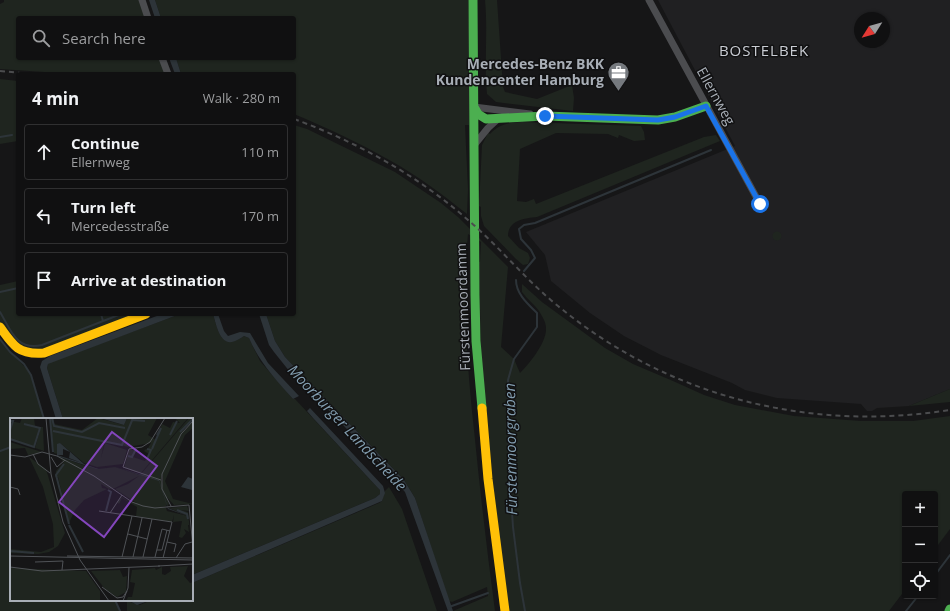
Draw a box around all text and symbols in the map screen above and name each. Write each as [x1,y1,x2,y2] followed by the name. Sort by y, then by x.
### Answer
[854,12,890,48] north arrow
[16,16,296,60] search box
[30,27,52,49] icon: search
[62,28,146,48] text: Search here
[719,40,809,60] district label: BOSTELBEK
[436,54,605,89] place label: Mercedes-Benz BKK Kundencenter Hamburg
[606,59,632,92] office icon: Mercedes-Benz BKK Kundencenter Hamburg
[693,63,740,128] street label: Ellernweg
[32,87,79,110] text: 4 min
[203,89,280,107] text: Walk · 280 m
[536,107,554,125] route end
[71,133,139,153] text: Continue
[33,141,55,163] icon: ahead
[241,143,279,161] text: 110 m
[71,153,130,171] text: Ellernweg
[751,195,769,213] route start
[71,197,136,217] text: Turn left
[33,205,55,227] icon: left
[241,207,279,225] text: 170 m
[71,217,169,235] text: Mercedesstraße
[451,243,474,371] street label: Fürstenmoordamm
[33,269,55,291] icon: arrive
[71,270,226,290] text: Arrive at destination
[284,360,412,495] water label: Moorburger Landscheide
[499,383,521,515] water label: Fürstenmoorgraben
[10,418,193,601] inset map
[902,491,938,599] map controls
[902,491,938,527] button: +
[902,527,938,563] button: −
[902,563,938,599] button: locate

